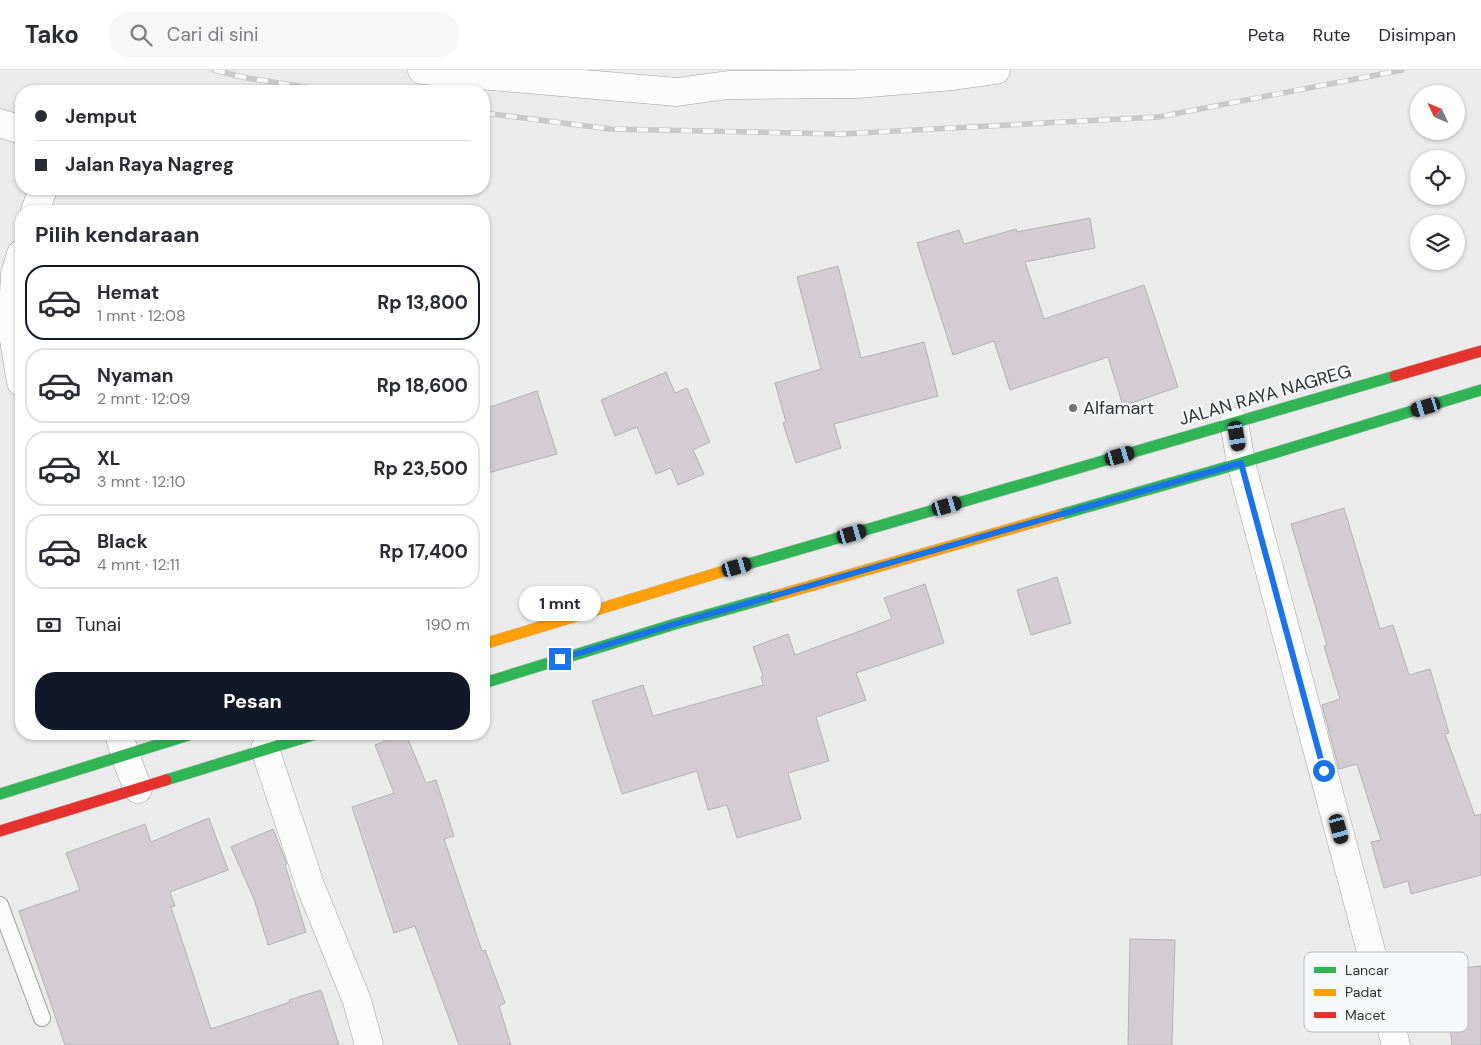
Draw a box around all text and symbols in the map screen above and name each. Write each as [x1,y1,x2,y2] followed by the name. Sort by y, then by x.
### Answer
[109,12,459,57] search box
[25,19,79,50] text: Tako
[127,21,155,49] icon: search
[167,22,259,47] text: Cari di sini
[1248,23,1284,47] text: Peta
[1312,23,1351,47] text: Rute
[1379,23,1456,47] text: Disimpan
[1410,85,1465,140] north arrow
[1410,85,1465,270] map controls
[65,104,137,129] text: Jemput
[1410,150,1465,205] button: locate
[65,152,234,177] text: Jalan Raya Nagreg
[1410,215,1465,270] button: layers
[35,220,199,249] text: Pilih kendaraan
[37,280,82,325] icon: car
[97,280,159,305] text: Hemat
[377,290,468,315] text: Rp 13,800
[97,305,186,326] text: 1 mnt · 12:08
[1176,359,1354,431] street label: JALAN RAYA NAGREG
[37,363,82,408] icon: car
[97,363,173,388] text: Nyaman
[377,373,468,398] text: Rp 18,600
[97,388,190,409] text: 2 mnt · 12:09
[1409,395,1442,419] car
[1083,396,1154,420] place label: Alfamart
[1067,402,1079,414] marker: Alfamart
[1227,420,1246,452] car
[1103,445,1136,467] car
[37,446,82,491] icon: car
[97,446,120,471] text: XL
[373,456,468,481] text: Rp 23,500
[97,471,185,492] text: 3 mnt · 12:10
[930,495,963,517] car
[835,523,868,545] car
[37,529,82,574] icon: car
[97,529,148,554] text: Black
[379,539,468,564] text: Rp 17,400
[97,554,180,575] text: 4 mnt · 12:11
[720,556,753,578] car
[519,586,601,622] callout: 1 mnt
[539,593,581,614] text: 1 mnt
[35,611,63,639] icon: cash
[75,612,121,637] text: Tunai
[426,614,470,635] text: 190 m
[549,648,571,670] route end
[35,672,470,730] button: Pesan
[1313,760,1335,782] route start
[1327,813,1350,845] car
[1304,952,1468,1032] legend
[1345,961,1389,979] text: Lancar
[1345,983,1382,1001] text: Padat
[1345,1006,1386,1024] text: Macet

